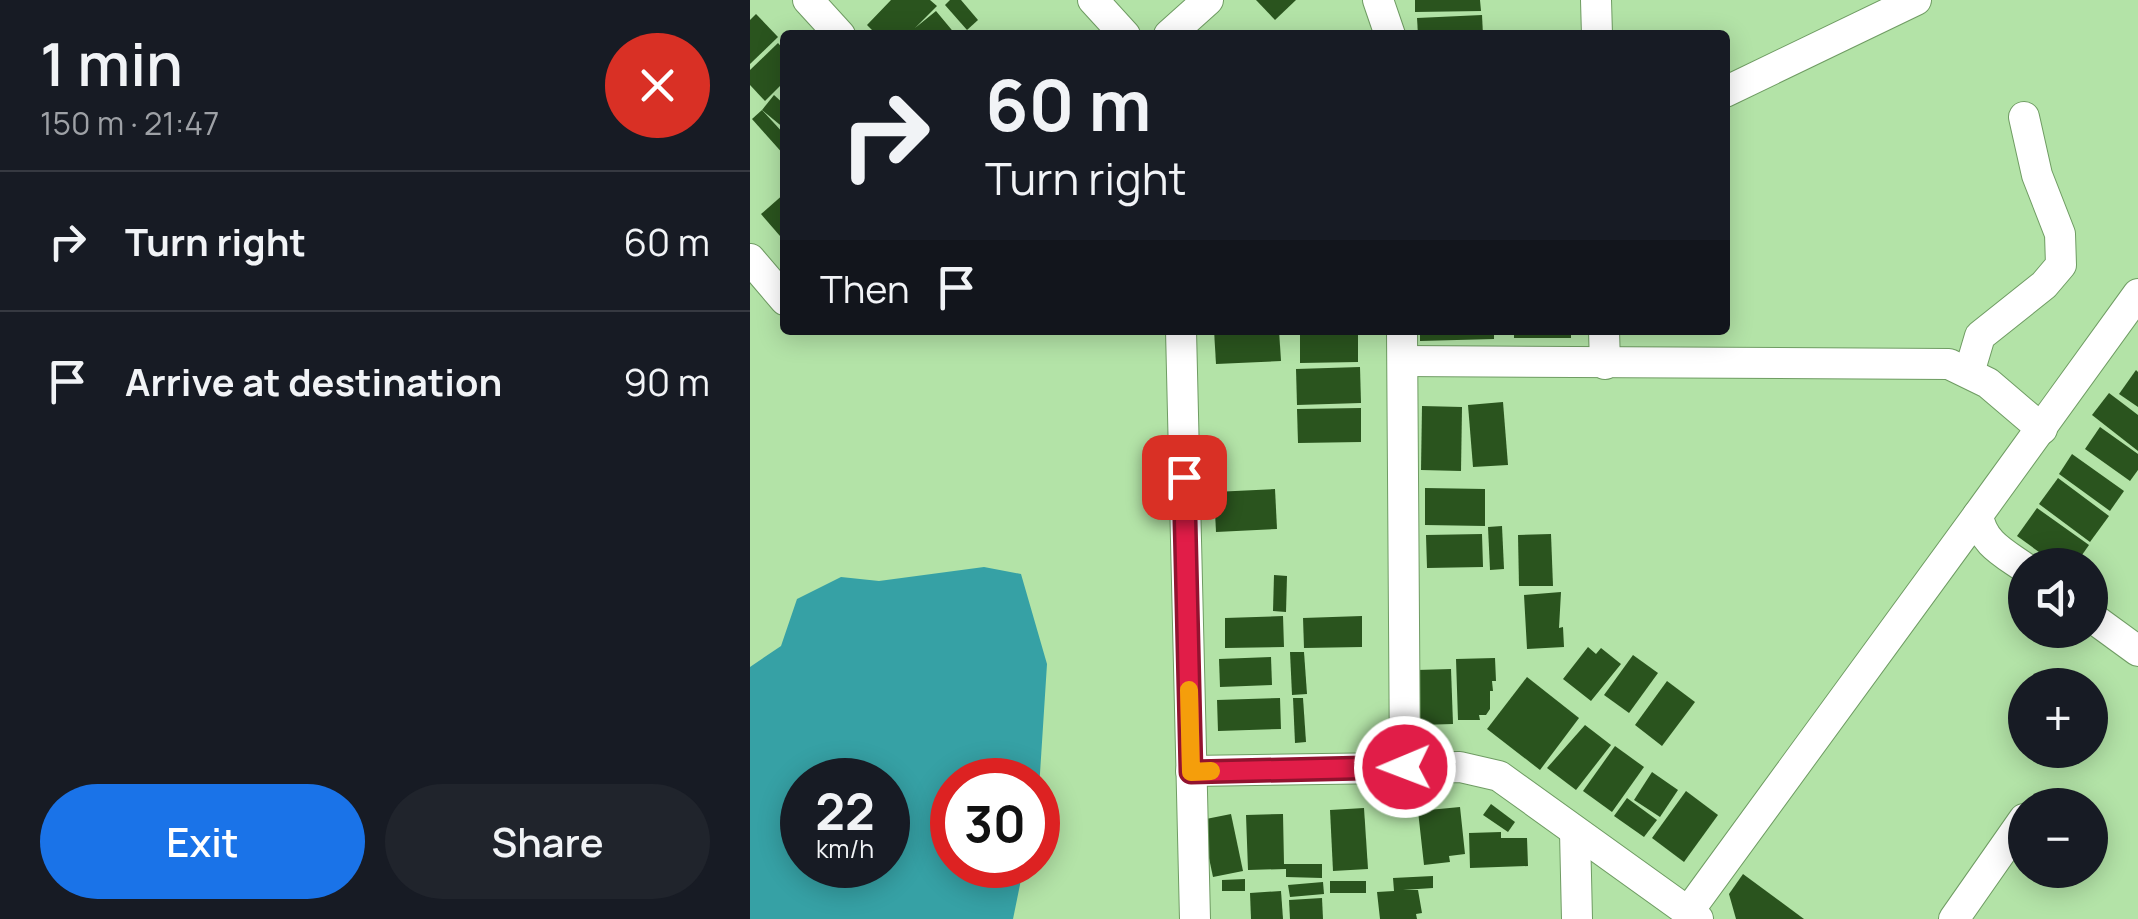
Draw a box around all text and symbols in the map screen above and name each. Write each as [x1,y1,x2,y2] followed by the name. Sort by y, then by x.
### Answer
[40,22,183,104] text: 1 min
[605,33,710,138] button: close
[985,56,1152,152] text: 60 m
[820,70,950,200] icon: right
[40,101,219,145] text: 150 m · 21:47
[985,147,1186,209] text: Turn right
[40,214,95,269] icon: right
[125,215,306,267] text: Turn right
[623,215,710,267] text: 60 m
[929,260,984,315] icon: arrive
[820,262,909,314] text: Then
[40,354,95,409] icon: arrive
[125,355,502,407] text: Arrive at destination
[623,355,710,407] text: 90 m
[1142,435,1227,520] pin
[1157,450,1212,505] icon: arrive
[2008,548,2108,888] map controls
[2008,548,2108,648] button: sound
[2008,668,2108,768] button: +
[1353,715,1457,819] position arrow
[930,758,1060,888] speed limit sign: 30
[815,777,875,845] text: 22
[40,784,365,899] button: Exit
[385,784,710,899] button: Share
[2008,788,2108,888] button: −
[816,831,874,866] text: km/h

